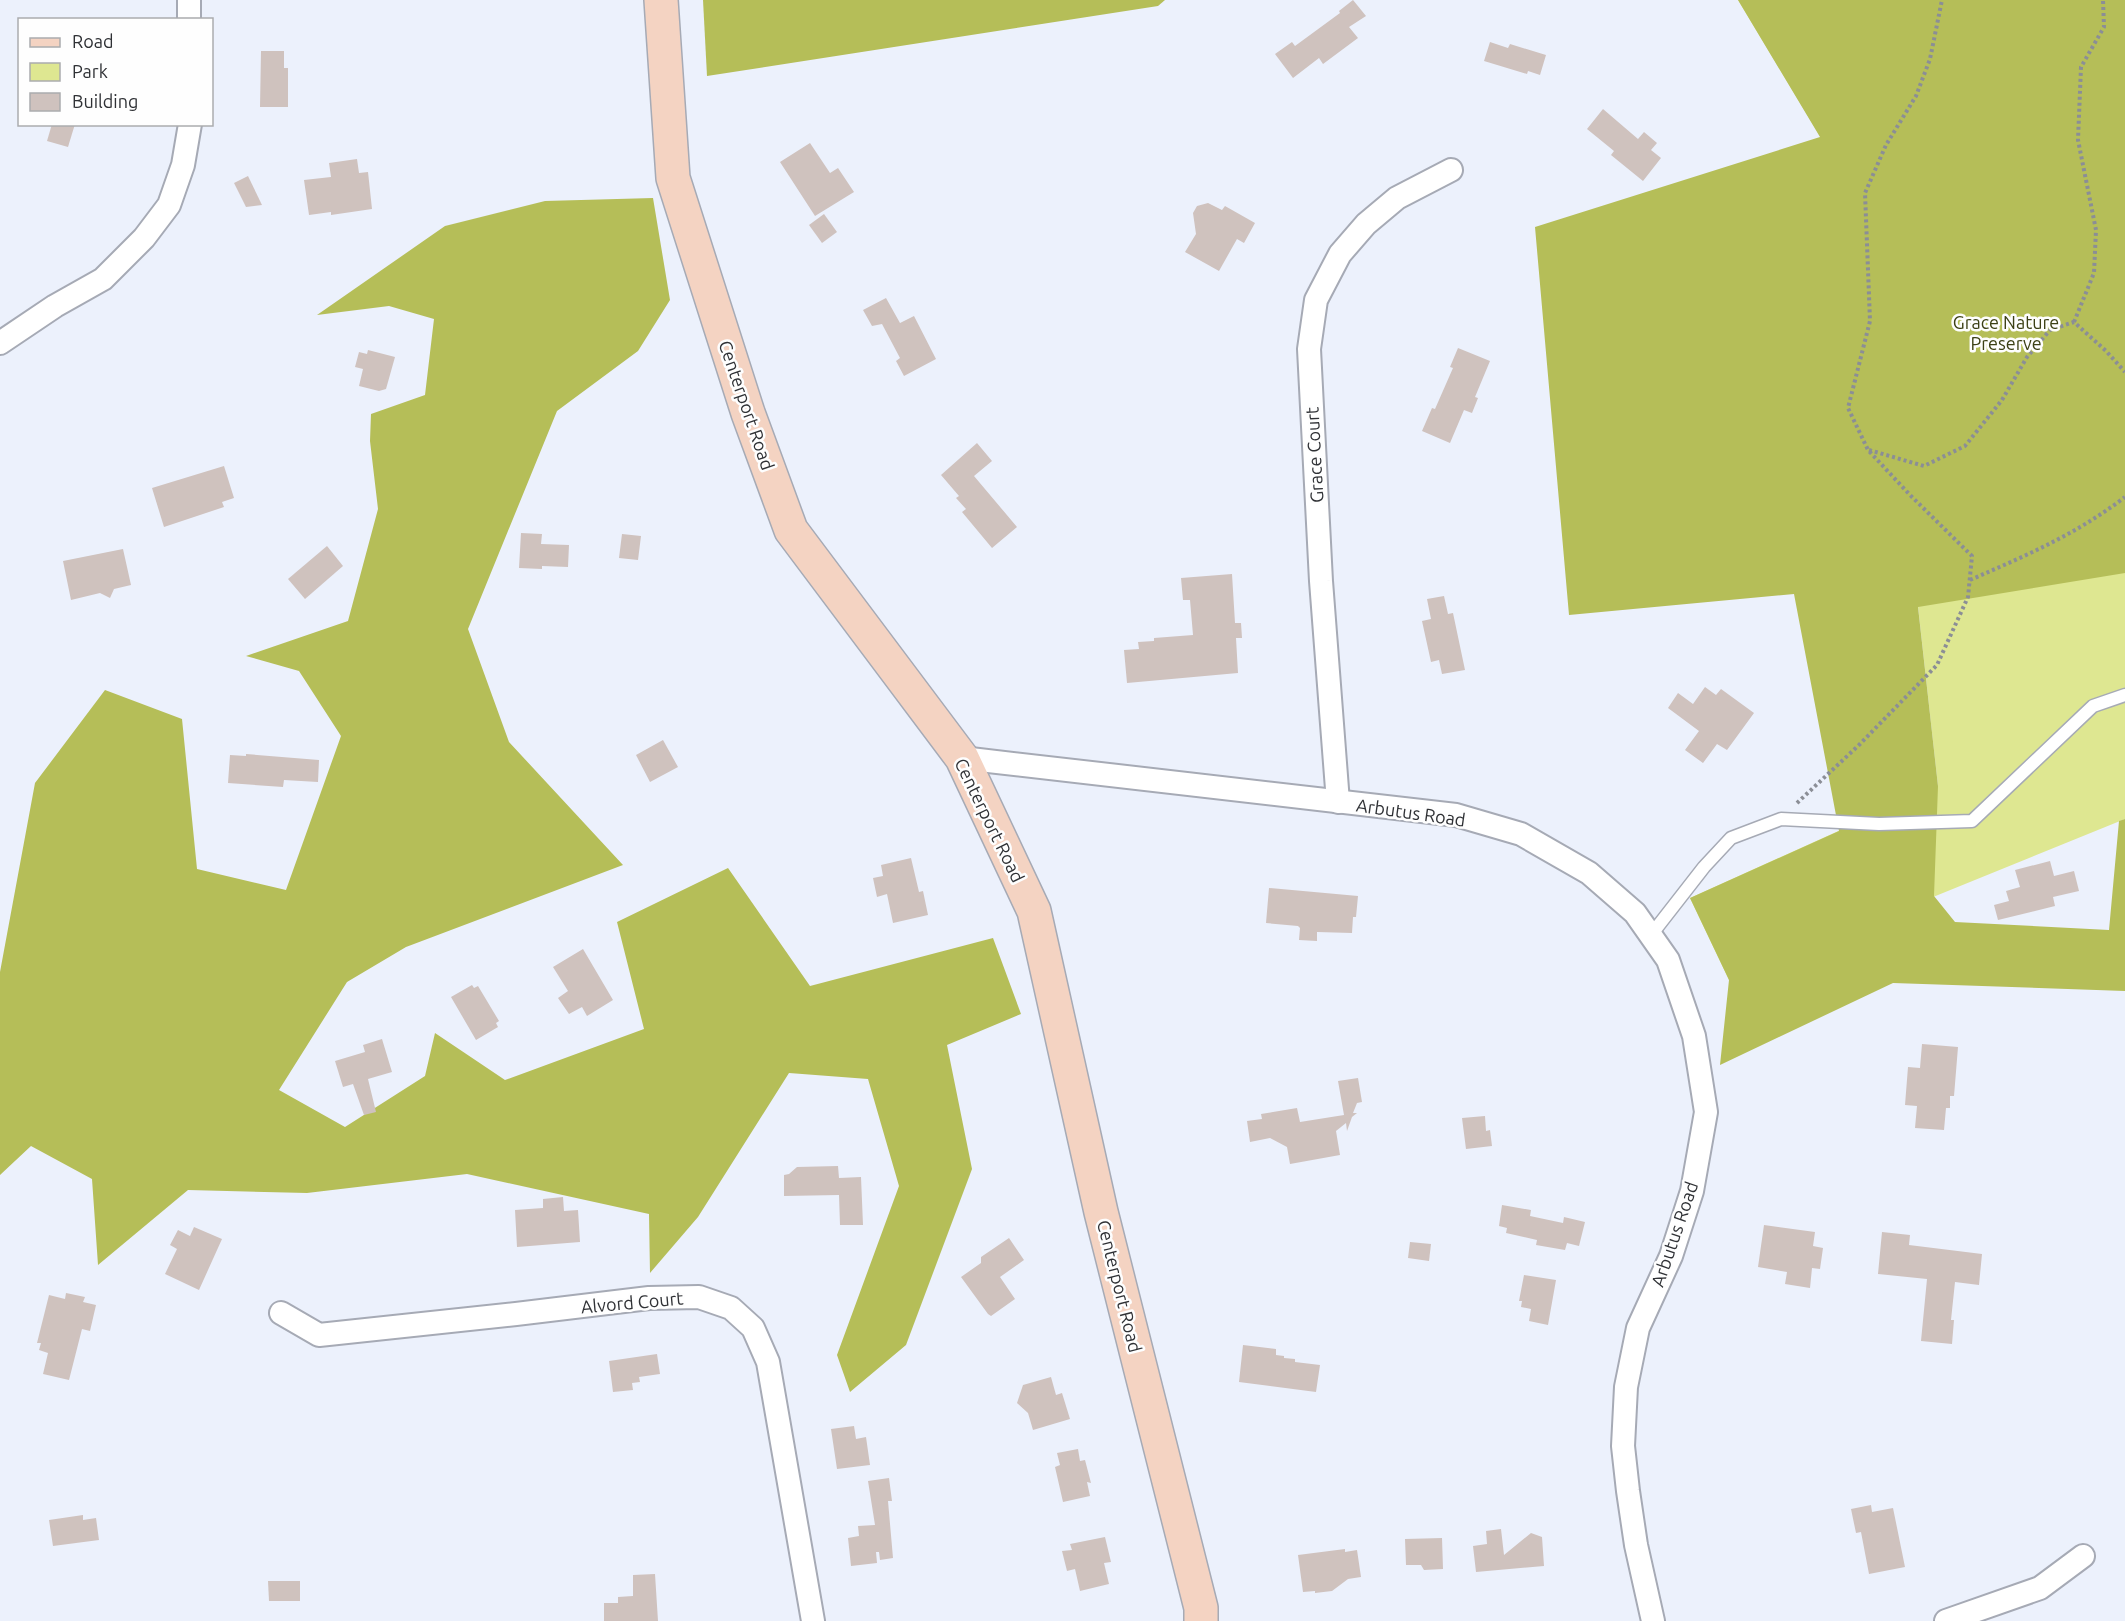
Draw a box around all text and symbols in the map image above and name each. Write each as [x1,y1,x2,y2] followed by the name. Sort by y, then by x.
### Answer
[18,18,213,126] legend
[72,31,114,51] text: Road
[72,61,108,81] text: Park
[72,91,138,111] text: Building
[1953,312,2059,353] park label: Grace Nature Preserve
[715,338,779,472] street label: Centerport Road
[1301,406,1327,504] street label: Grace Court
[951,755,1029,885] street label: Centerport Road
[1355,794,1467,830] street label: Arbutus Road
[1647,1179,1701,1289] street label: Arbutus Road
[1094,1218,1146,1354] street label: Centerport Road
[580,1288,684,1316] street label: Alvord Court

